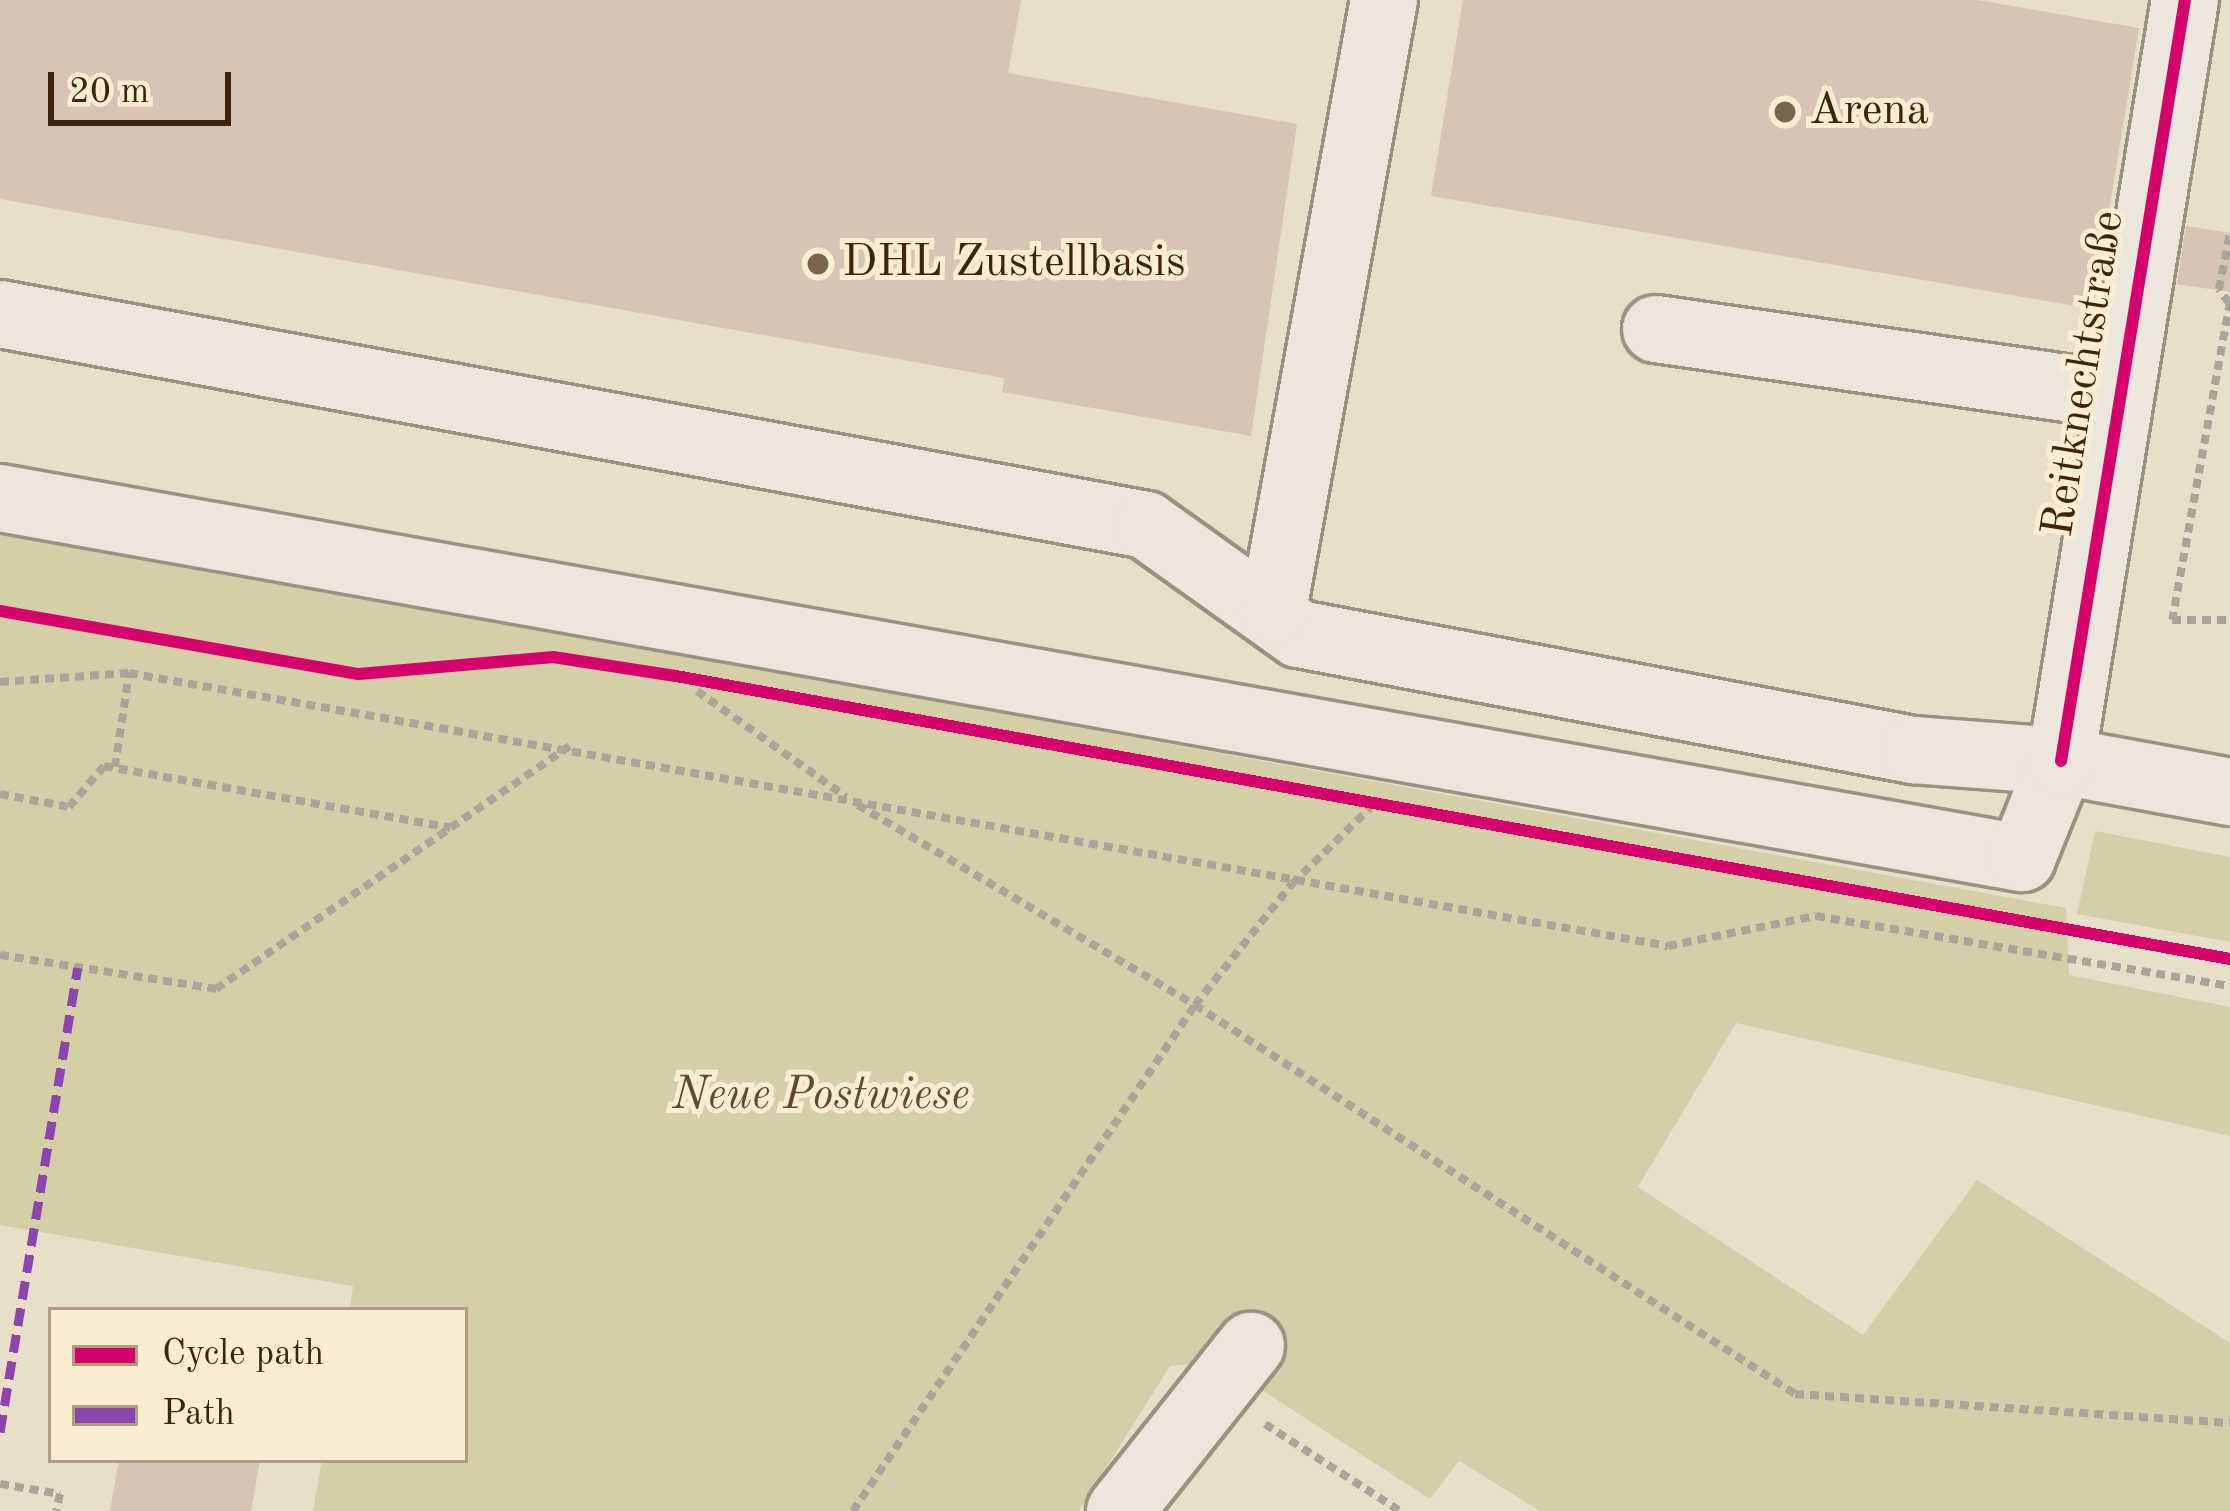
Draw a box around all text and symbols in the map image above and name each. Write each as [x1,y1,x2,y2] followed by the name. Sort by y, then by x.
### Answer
[54,48,237,122] scale bar
[69,75,149,111] text: 20 m
[1809,85,1929,139] place label: Arena
[1772,99,1798,125] marker: Arena
[2033,207,2137,541] street label: Reitknechtstraße
[842,237,1185,291] place label: DHL Zustellbasis
[805,251,831,277] marker: DHL Zustellbasis
[672,1070,970,1124] park label: Neue Postwiese
[48,1307,468,1463] legend
[162,1337,324,1373] text: Cycle path
[162,1397,235,1433] text: Path

